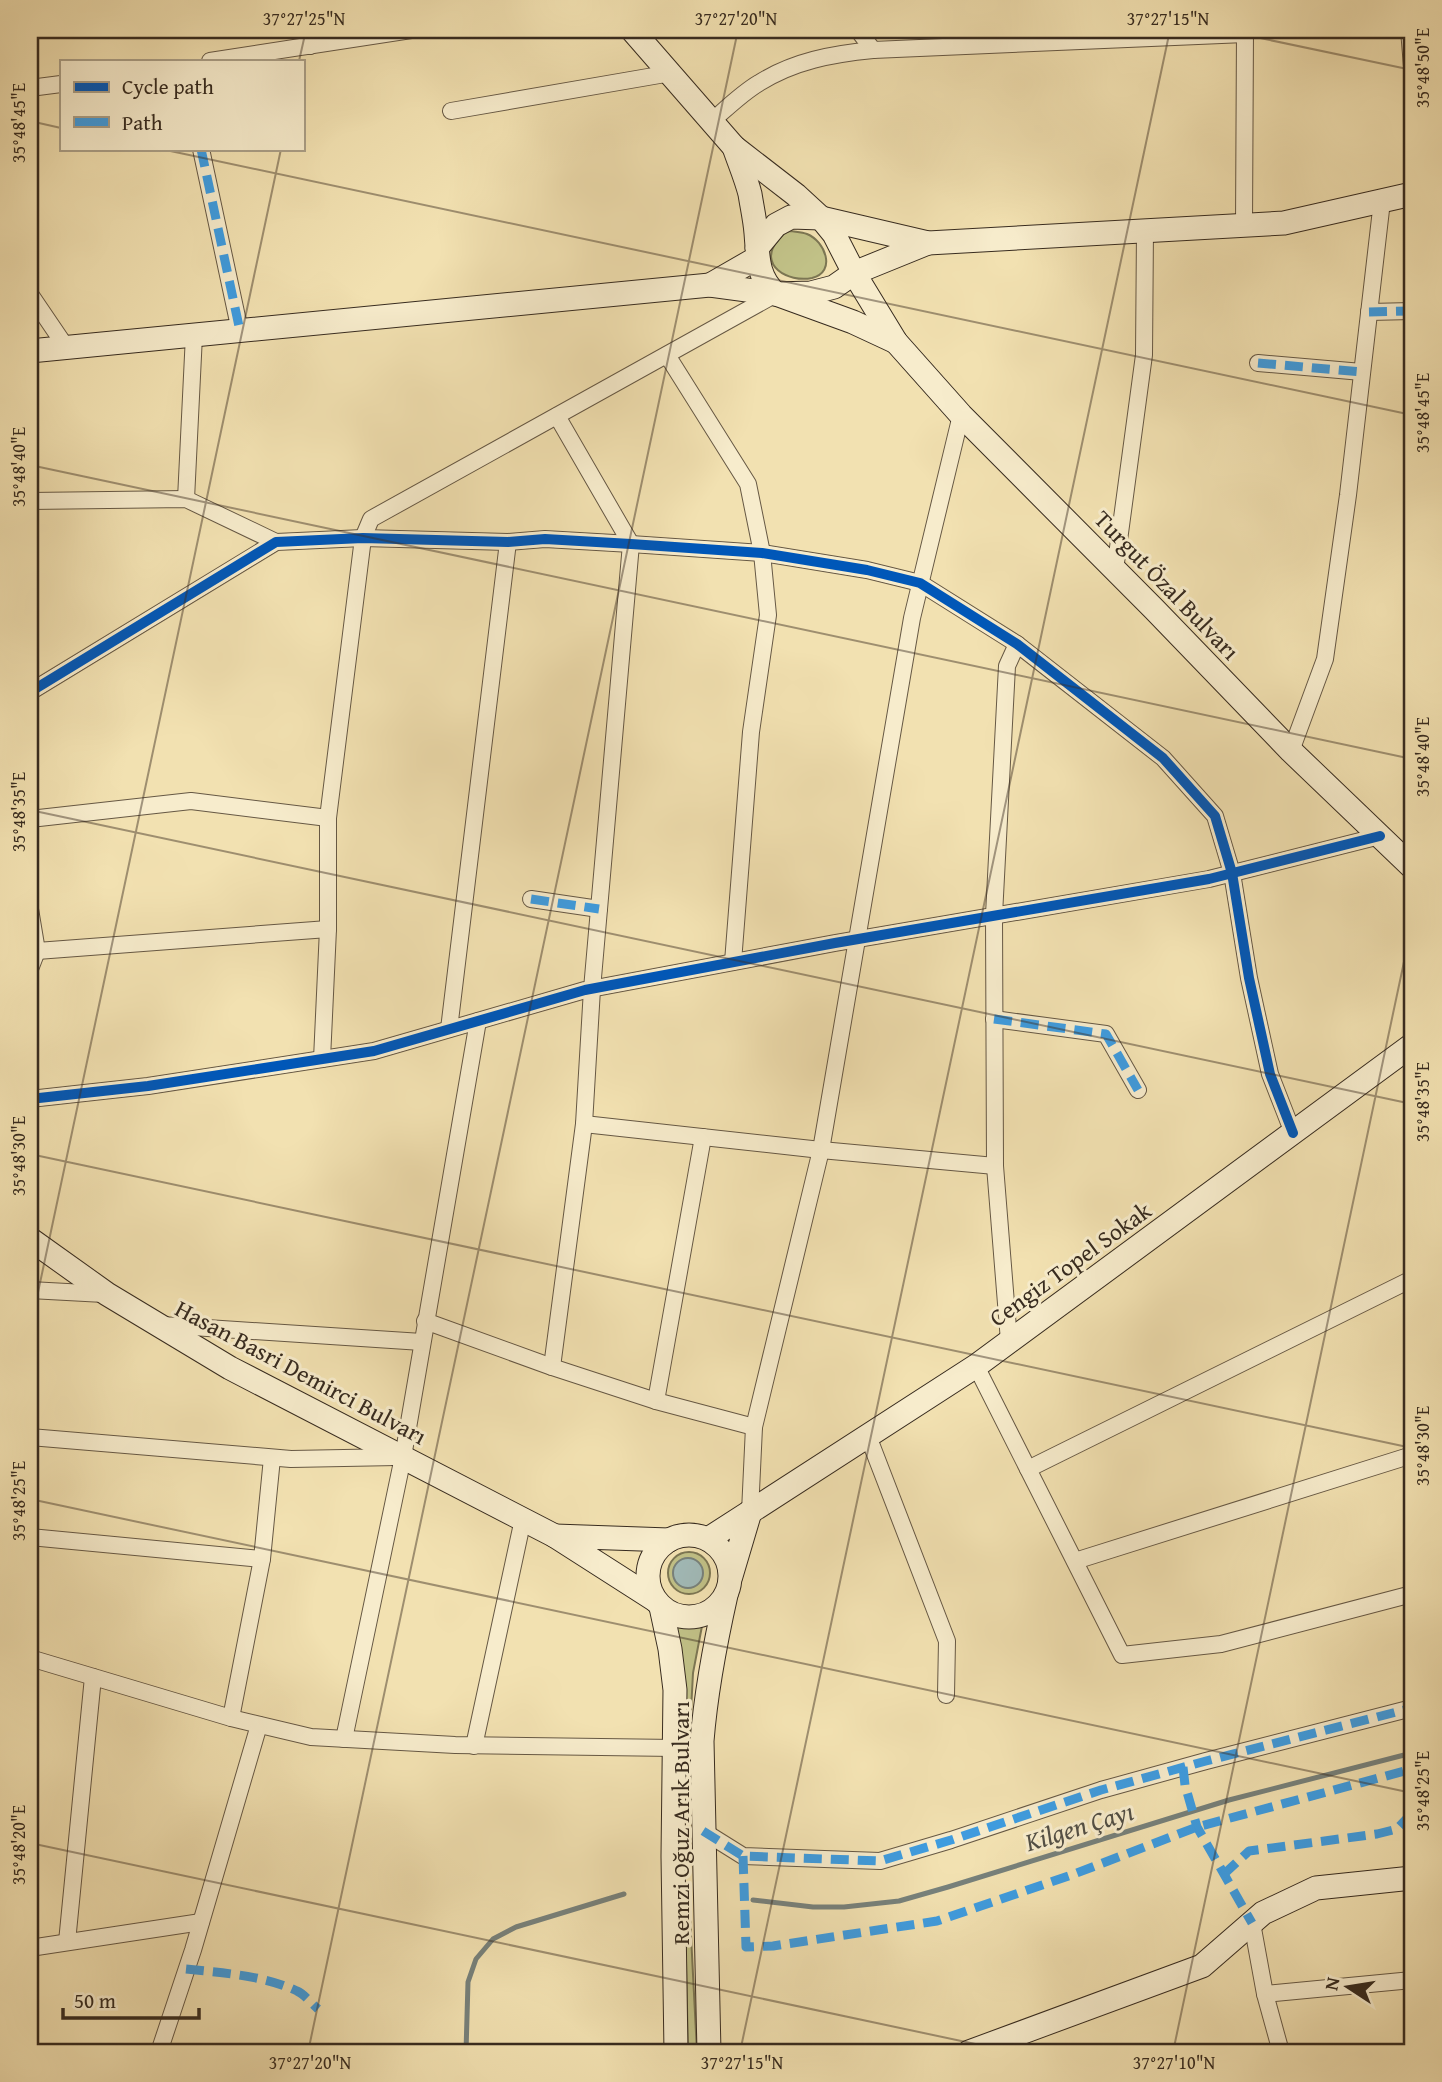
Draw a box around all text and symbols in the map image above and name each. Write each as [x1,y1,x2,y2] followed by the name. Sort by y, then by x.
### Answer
[263,5,346,32] text: 37°27'25"N
[695,5,778,32] text: 37°27'20"N
[1127,5,1210,32] text: 37°27'15"N
[1409,28,1436,108] text: 35°48'50"E
[60,60,304,150] legend
[122,71,214,102] text: Cycle path
[5,83,32,163] text: 35°48'45"E
[122,107,163,138] text: Path
[1409,373,1436,453] text: 35°48'45"E
[5,427,32,507] text: 35°48'40"E
[1086,502,1248,668] street label: Turgut Özal Bulvarı
[1409,717,1436,797] text: 35°48'40"E
[5,772,32,852] text: 35°48'35"E
[1409,1062,1436,1142] text: 35°48'35"E
[5,1116,32,1196] text: 35°48'30"E
[982,1193,1159,1335] street label: Cengiz Topel Sokak
[169,1291,433,1453] street label: Hasan Basri Demirci Bulvarı
[1409,1406,1436,1486] text: 35°48'30"E
[5,1461,32,1541] text: 35°48'25"E
[663,1701,698,1945] street label: Remzi Oğuz Arık Bulvarı
[1409,1751,1436,1831] text: 35°48'25"E
[1019,1791,1138,1861] water label: Kilgen Çayı
[5,1805,32,1885] text: 35°48'20"E
[1312,1952,1382,2022] north arrow
[1316,1974,1346,1993] text: N
[63,1977,200,2021] scale bar
[74,1985,116,2016] text: 50 m
[269,2049,352,2076] text: 37°27'20"N
[701,2049,784,2076] text: 37°27'15"N
[1133,2049,1216,2076] text: 37°27'10"N

